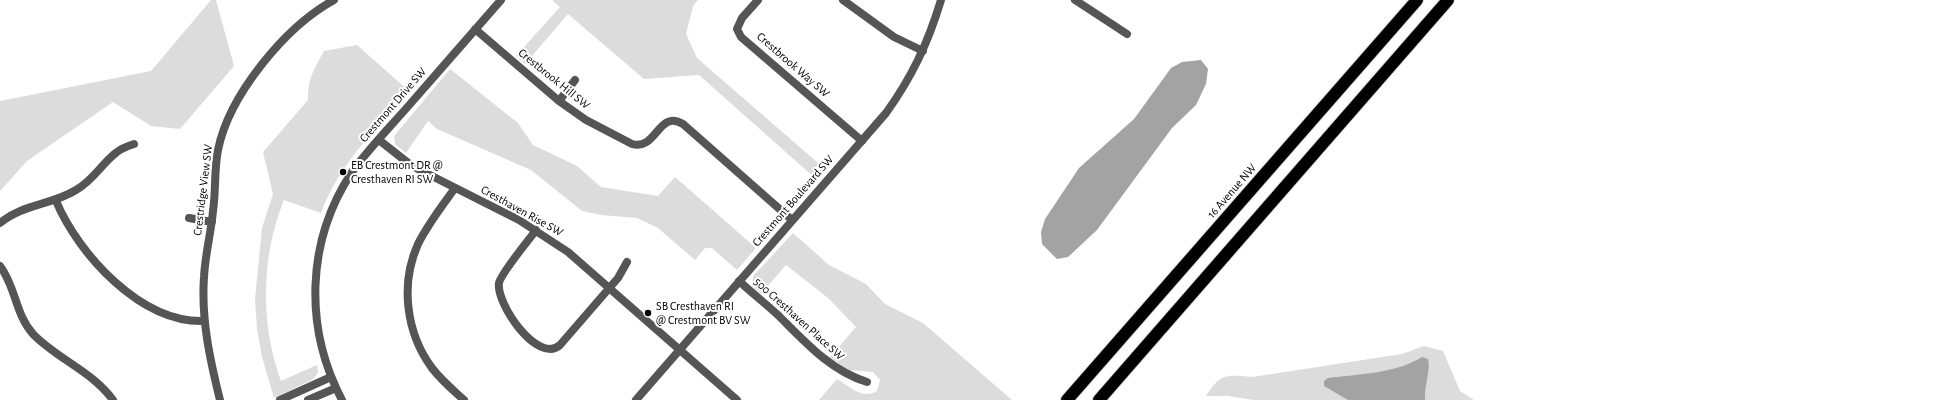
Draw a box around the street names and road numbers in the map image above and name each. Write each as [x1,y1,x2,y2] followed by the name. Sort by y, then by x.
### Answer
[754,29,832,101] street label: Crestbrook Way SW
[515,46,593,112] street label: Crestbrook Hill SW
[357,65,429,145] street label: Crestmont Drive SW
[190,144,216,236] street label: Crestridge View SW
[749,152,837,250] street label: Crestmont Boulevard SW
[1204,161,1260,221] street label: 16 Avenue NW
[478,182,566,240] street label: Cresthaven Rise SW
[751,275,847,363] street label: 500 Cresthaven Place SW

